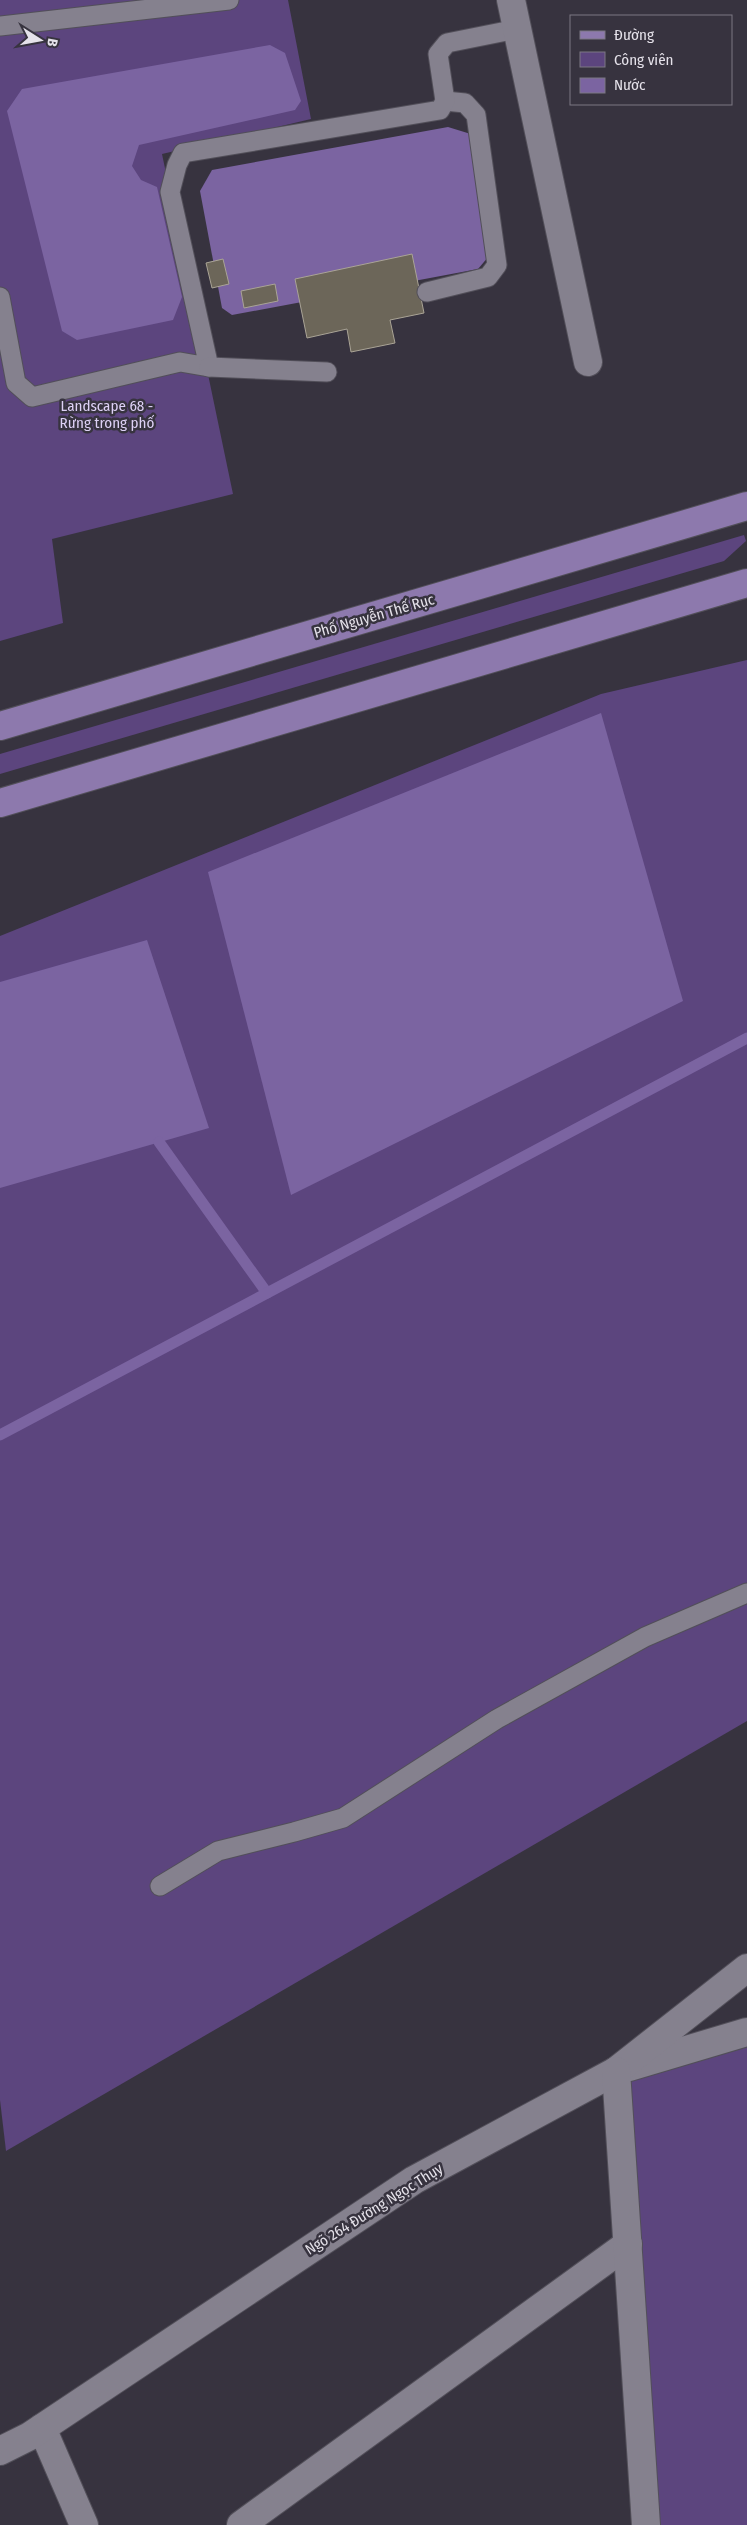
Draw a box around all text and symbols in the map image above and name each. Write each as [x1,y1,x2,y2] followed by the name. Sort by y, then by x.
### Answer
[15,15,65,65] north arrow
[570,15,732,105] legend
[614,26,654,44] text: Đường
[43,37,61,48] text: B
[614,51,673,69] text: Công viên
[614,76,646,94] text: Nước
[60,397,155,432] park label: Landscape 68 - Rừng trong phố
[312,590,437,642] street label: Phố Nguyễn Thế Rục
[302,2159,446,2259] street label: Ngõ 264 Đường Ngọc Thụy

